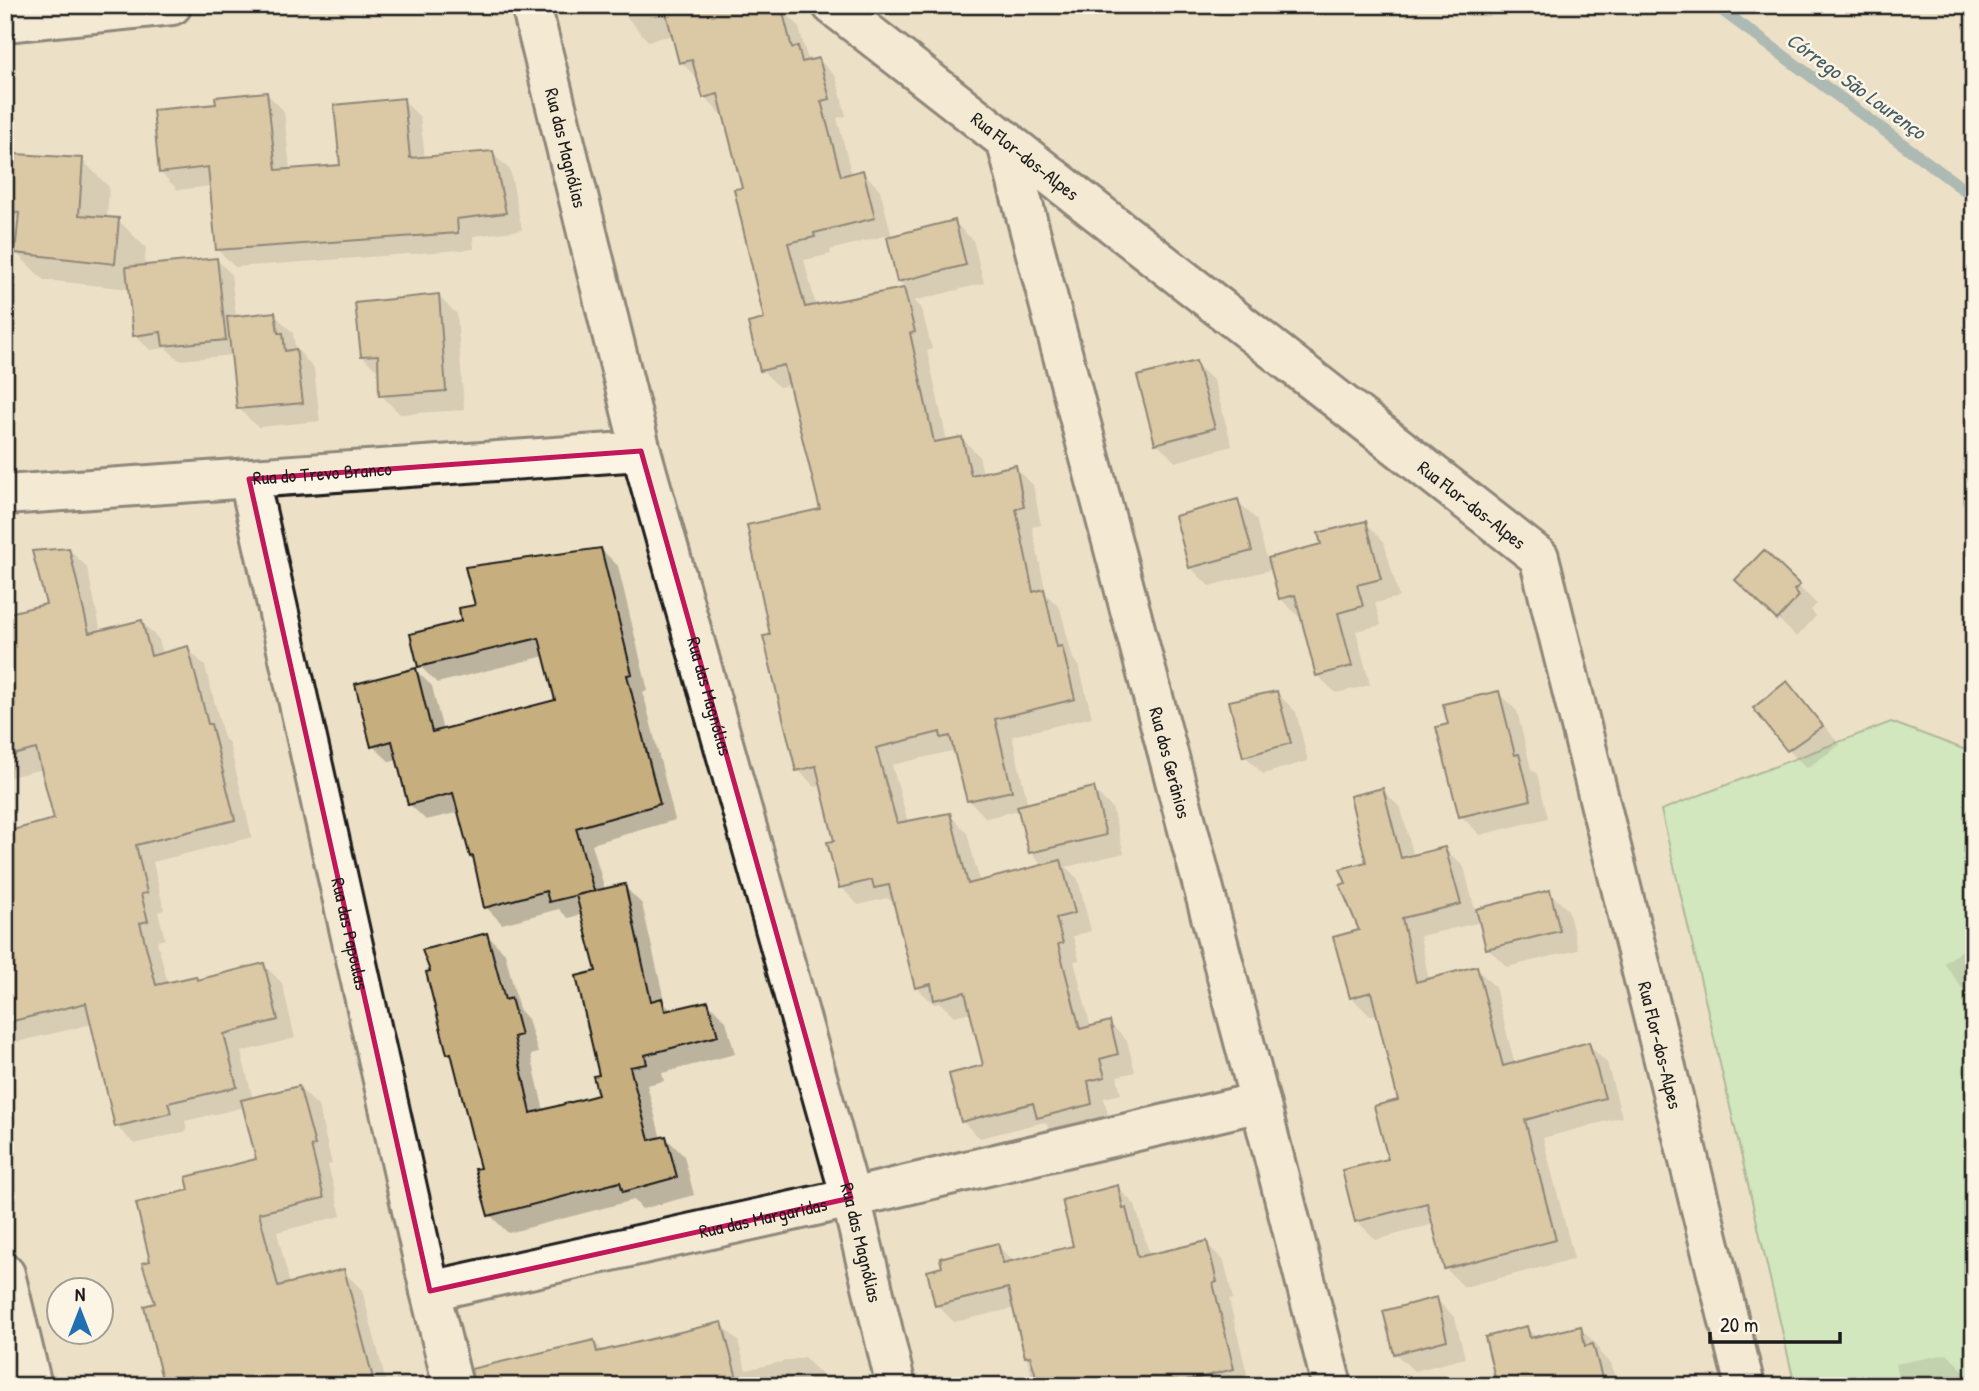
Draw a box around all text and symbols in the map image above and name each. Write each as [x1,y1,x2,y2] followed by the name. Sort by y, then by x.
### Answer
[1781,25,1933,147] water label: Córrego São Lourenço
[539,85,593,210] street label: Rua das Magnólias
[966,105,1085,206] street label: Rua Flor-dos-Alpes
[1413,454,1531,555] street label: Rua Flor-dos-Alpes
[252,455,393,491] street label: Rua do Trevo Branco
[681,634,739,759] street label: Rua das Magnólias
[1143,704,1198,821] street label: Rua dos Gerânios
[325,875,376,993] street label: Rua das Papoulas
[1632,979,1689,1112] street label: Rua Flor-dos-Alpes
[834,1180,889,1305] street label: Rua das Magnólias
[696,1191,829,1244] street label: Rua das Margaridas
[46,1276,116,1346] north arrow
[75,1281,85,1307] text: N
[1710,1300,1839,1344] scale bar
[1720,1310,1758,1339] text: 20 m

